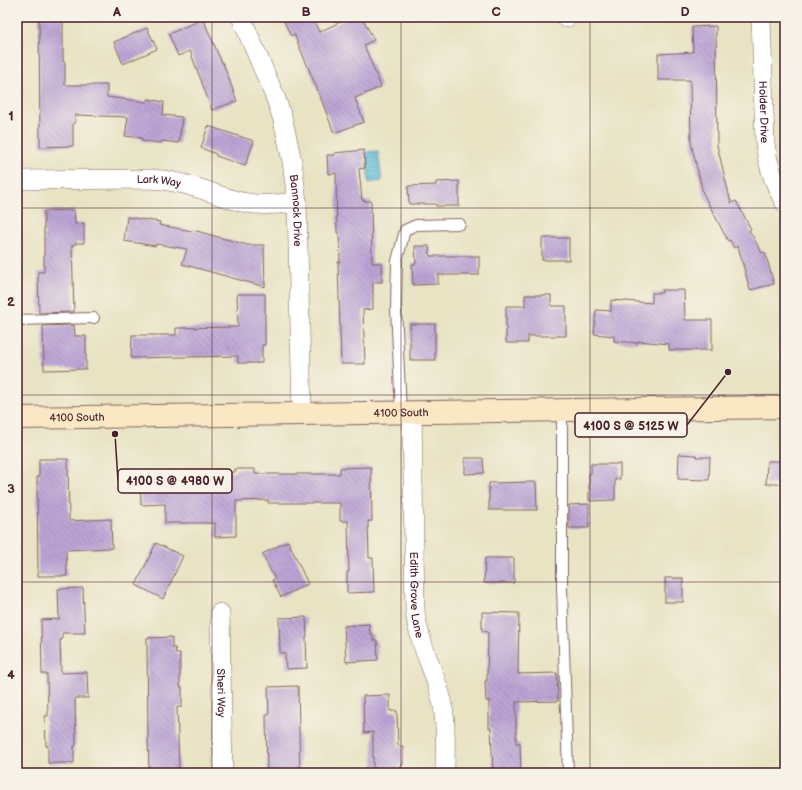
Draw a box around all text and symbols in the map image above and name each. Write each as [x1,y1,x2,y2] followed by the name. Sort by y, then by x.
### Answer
[112,4,121,20] text: A
[301,4,311,20] text: B
[491,4,501,20] text: C
[680,4,690,20] text: D
[757,81,771,144] street label: Holder Drive
[8,108,14,124] text: 1
[137,172,182,190] street label: Lark Way
[287,174,305,247] street label: Bannock Drive
[7,294,15,310] text: 2
[373,406,429,419] street label: 4100 South
[49,410,105,424] street label: 4100 South
[575,413,687,437] callout: 4100 S @ 5125 W
[583,419,680,434] text: 4100 S @ 5125 W
[118,469,232,493] callout: 4100 S @ 4980 W
[126,474,225,489] text: 4100 S @ 4980 W
[7,481,15,497] text: 3
[408,552,427,640] street label: Edith Grove Lane
[7,667,15,683] text: 4
[215,668,228,718] street label: Sheri Way

